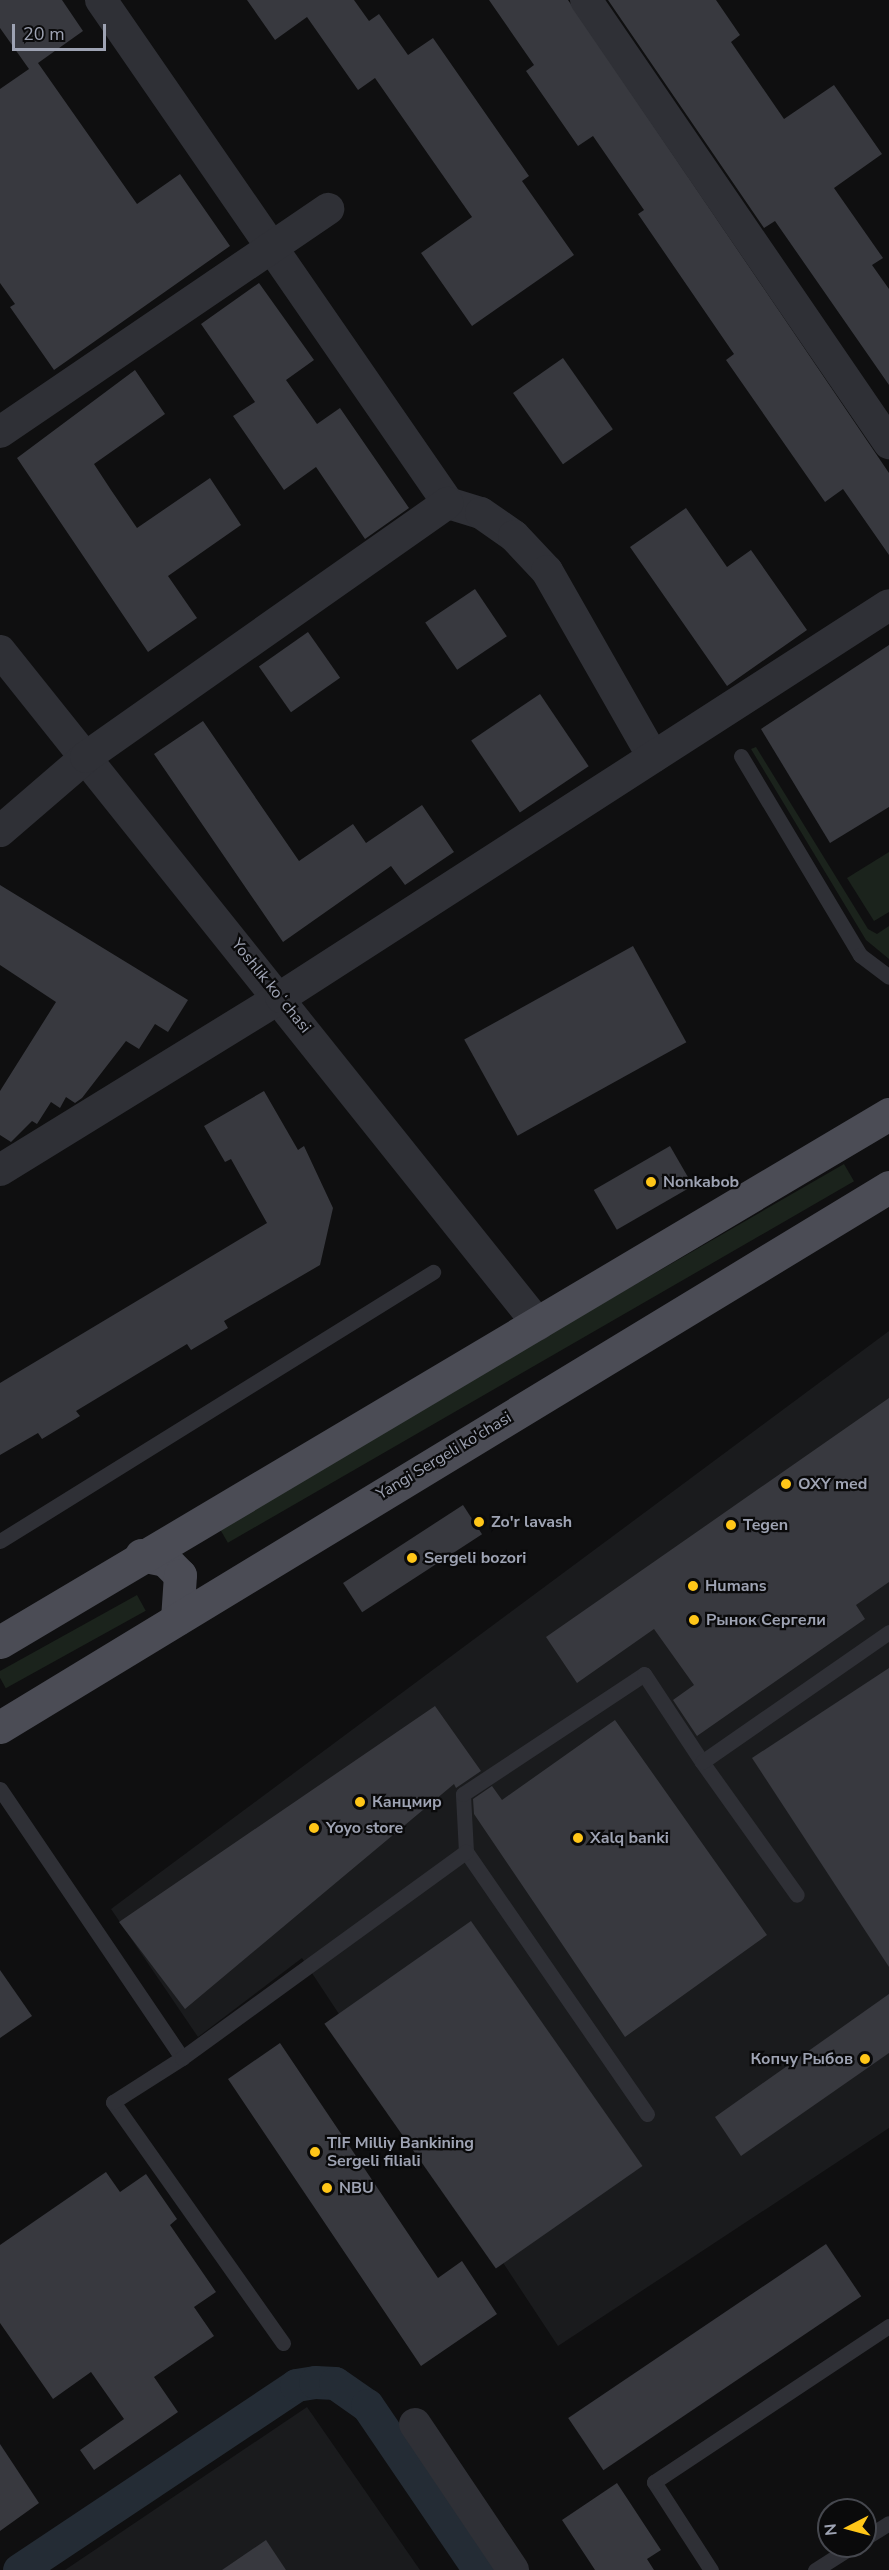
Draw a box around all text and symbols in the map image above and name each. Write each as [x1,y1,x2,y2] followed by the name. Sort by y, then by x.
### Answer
[15,12,110,50] scale bar
[23,22,65,46] text: 20 m
[227,935,315,1037] street label: Yoshlik koʻchasi
[663,1172,739,1192] place label: Nonkabob
[644,1175,658,1189] marker: Nonkabob
[373,1408,515,1504] street label: Yangi Sergeli ko'chasi
[798,1474,867,1494] place label: OXY med
[779,1477,793,1491] marker: OXY med
[491,1512,572,1532] place label: Zo'r lavash
[472,1515,486,1529] marker: Zo'r lavash
[743,1515,788,1535] place label: Tegen
[724,1518,738,1532] marker: Tegen
[424,1548,526,1568] place label: Sergeli bozori
[405,1551,419,1565] marker: Sergeli bozori
[705,1576,767,1596] place label: Humans
[686,1579,700,1593] marker: Humans
[706,1610,826,1630] place label: Рынок Сергели
[687,1613,701,1627] marker: Рынок Сергели
[372,1792,442,1812] place label: Канцмир
[353,1795,367,1809] marker: Канцмир
[326,1818,403,1838] place label: Yoyo store
[307,1821,321,1835] marker: Yoyo store
[590,1828,669,1848] place label: Xalq banki
[571,1831,585,1845] marker: Xalq banki
[750,2049,853,2069] place label: Копчу Рыбов
[858,2052,872,2066] marker: Копчу Рыбов
[327,2133,474,2171] place label: TIF Milliy Bankining Sergeli filiali
[308,2145,322,2159] marker: TIF Milliy Bankining Sergeli filiali
[339,2178,374,2198] place label: NBU
[320,2181,334,2195] marker: NBU
[817,2498,877,2558] north arrow
[820,2523,843,2537] text: N

